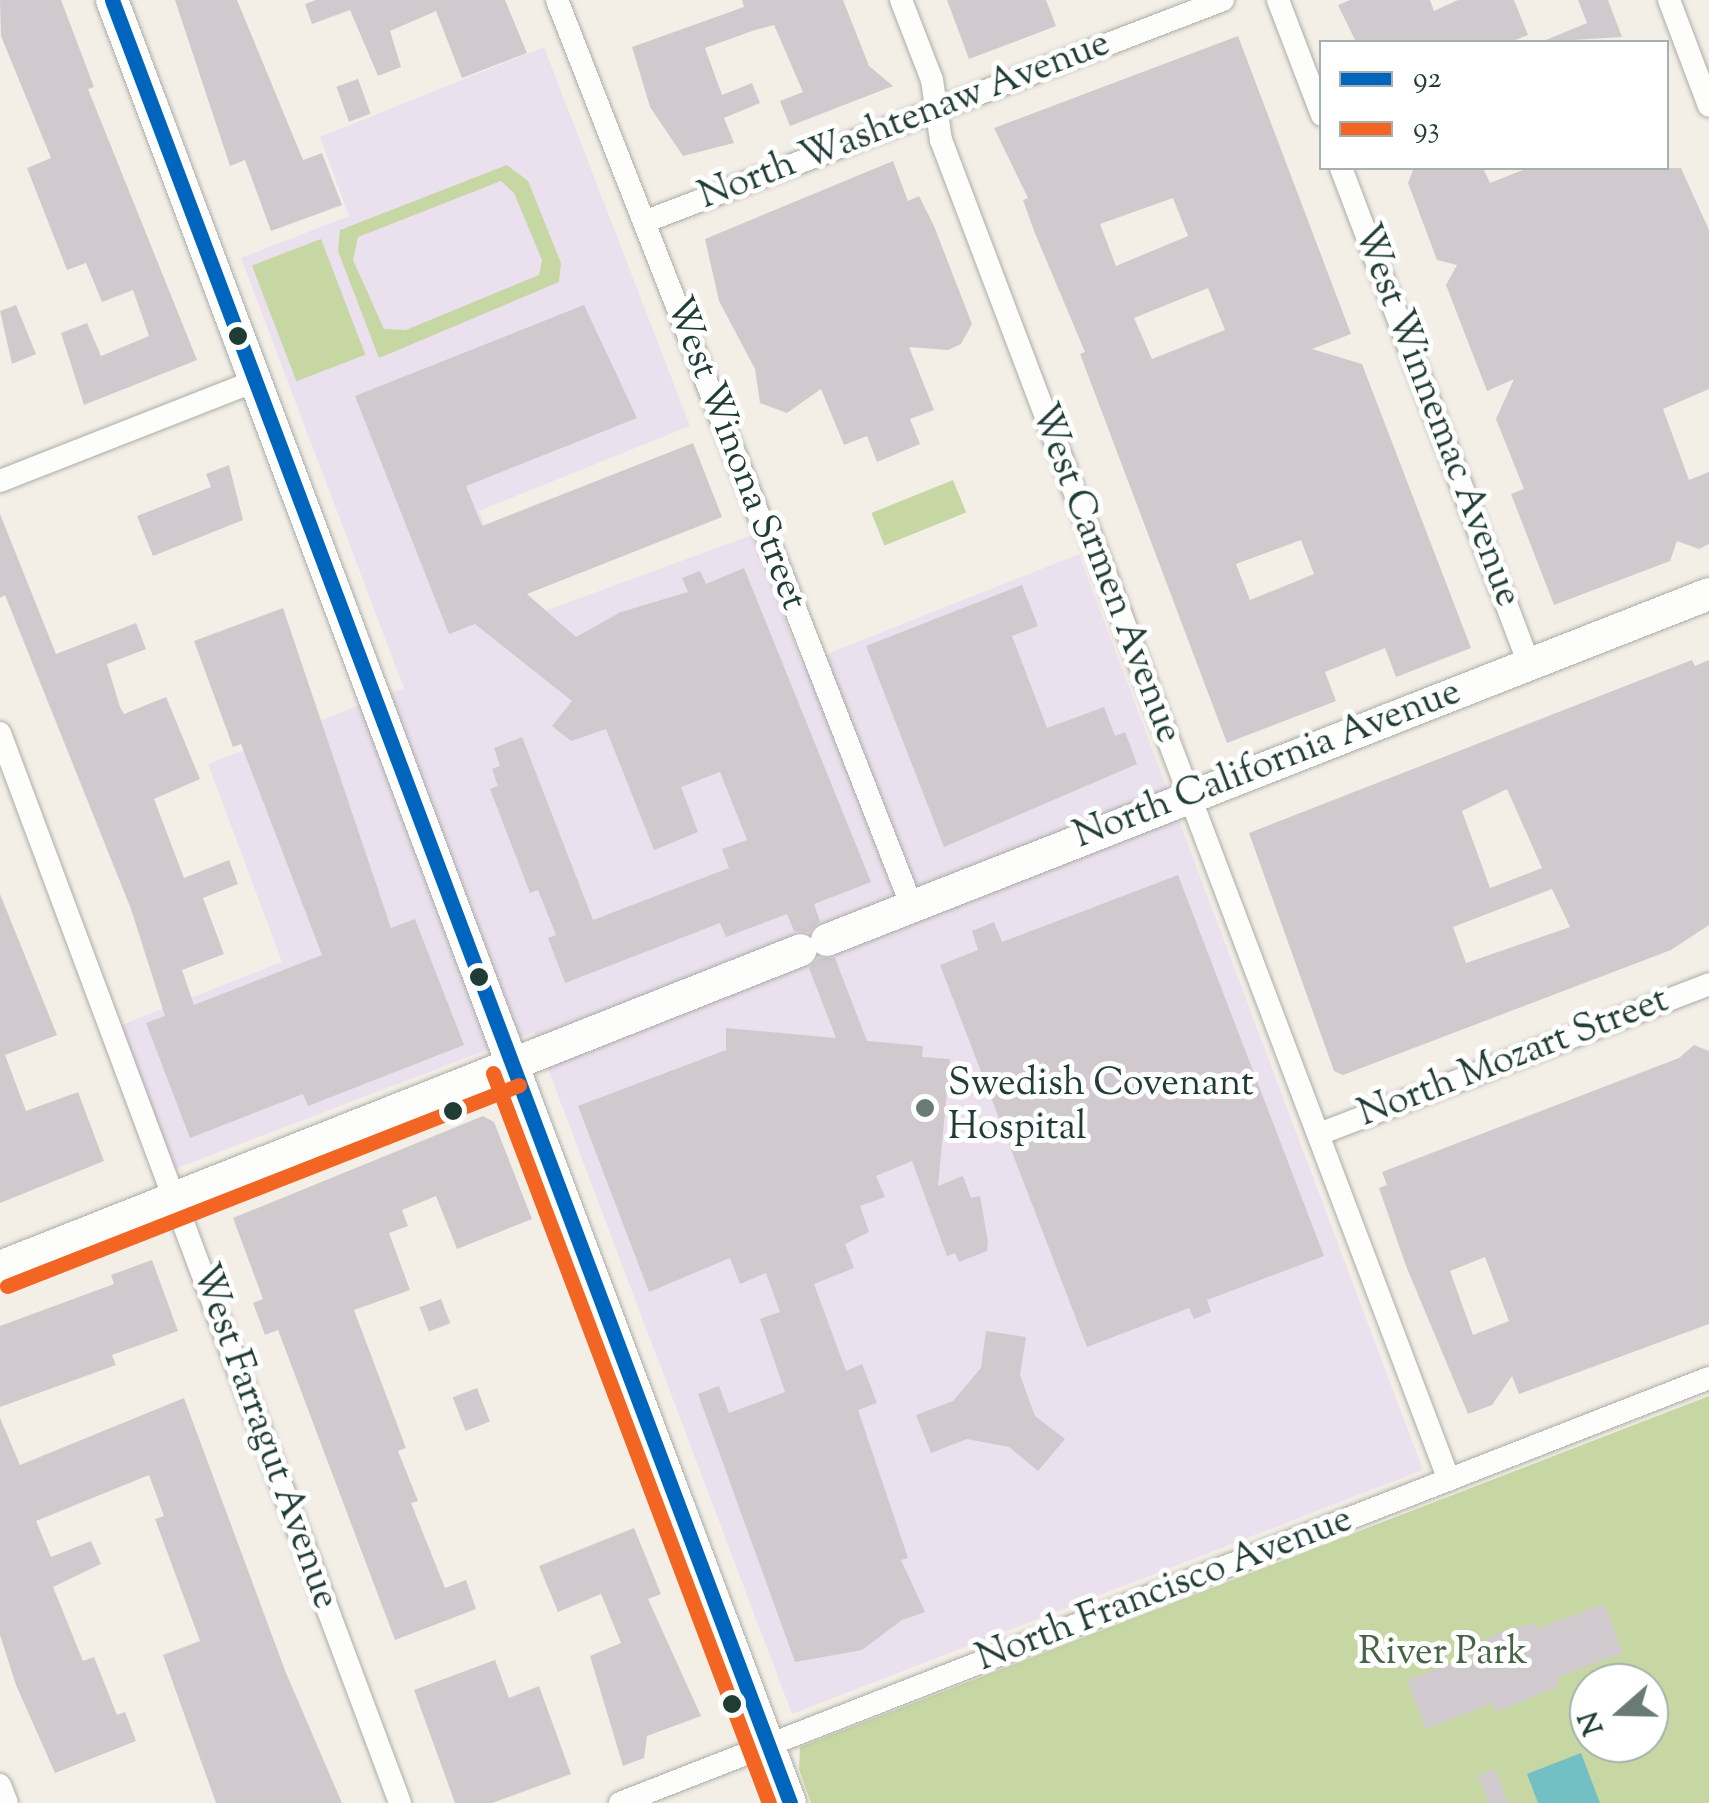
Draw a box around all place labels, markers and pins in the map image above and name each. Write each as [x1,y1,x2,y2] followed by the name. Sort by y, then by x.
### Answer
[228,326,248,346] unlabelled marker
[469,967,489,987] unlabelled marker
[948,1063,1254,1152] place label: Swedish Covenant Hospital
[912,1095,938,1121] marker: Swedish Covenant Hospital
[443,1101,463,1121] unlabelled marker
[722,1694,742,1714] unlabelled marker

